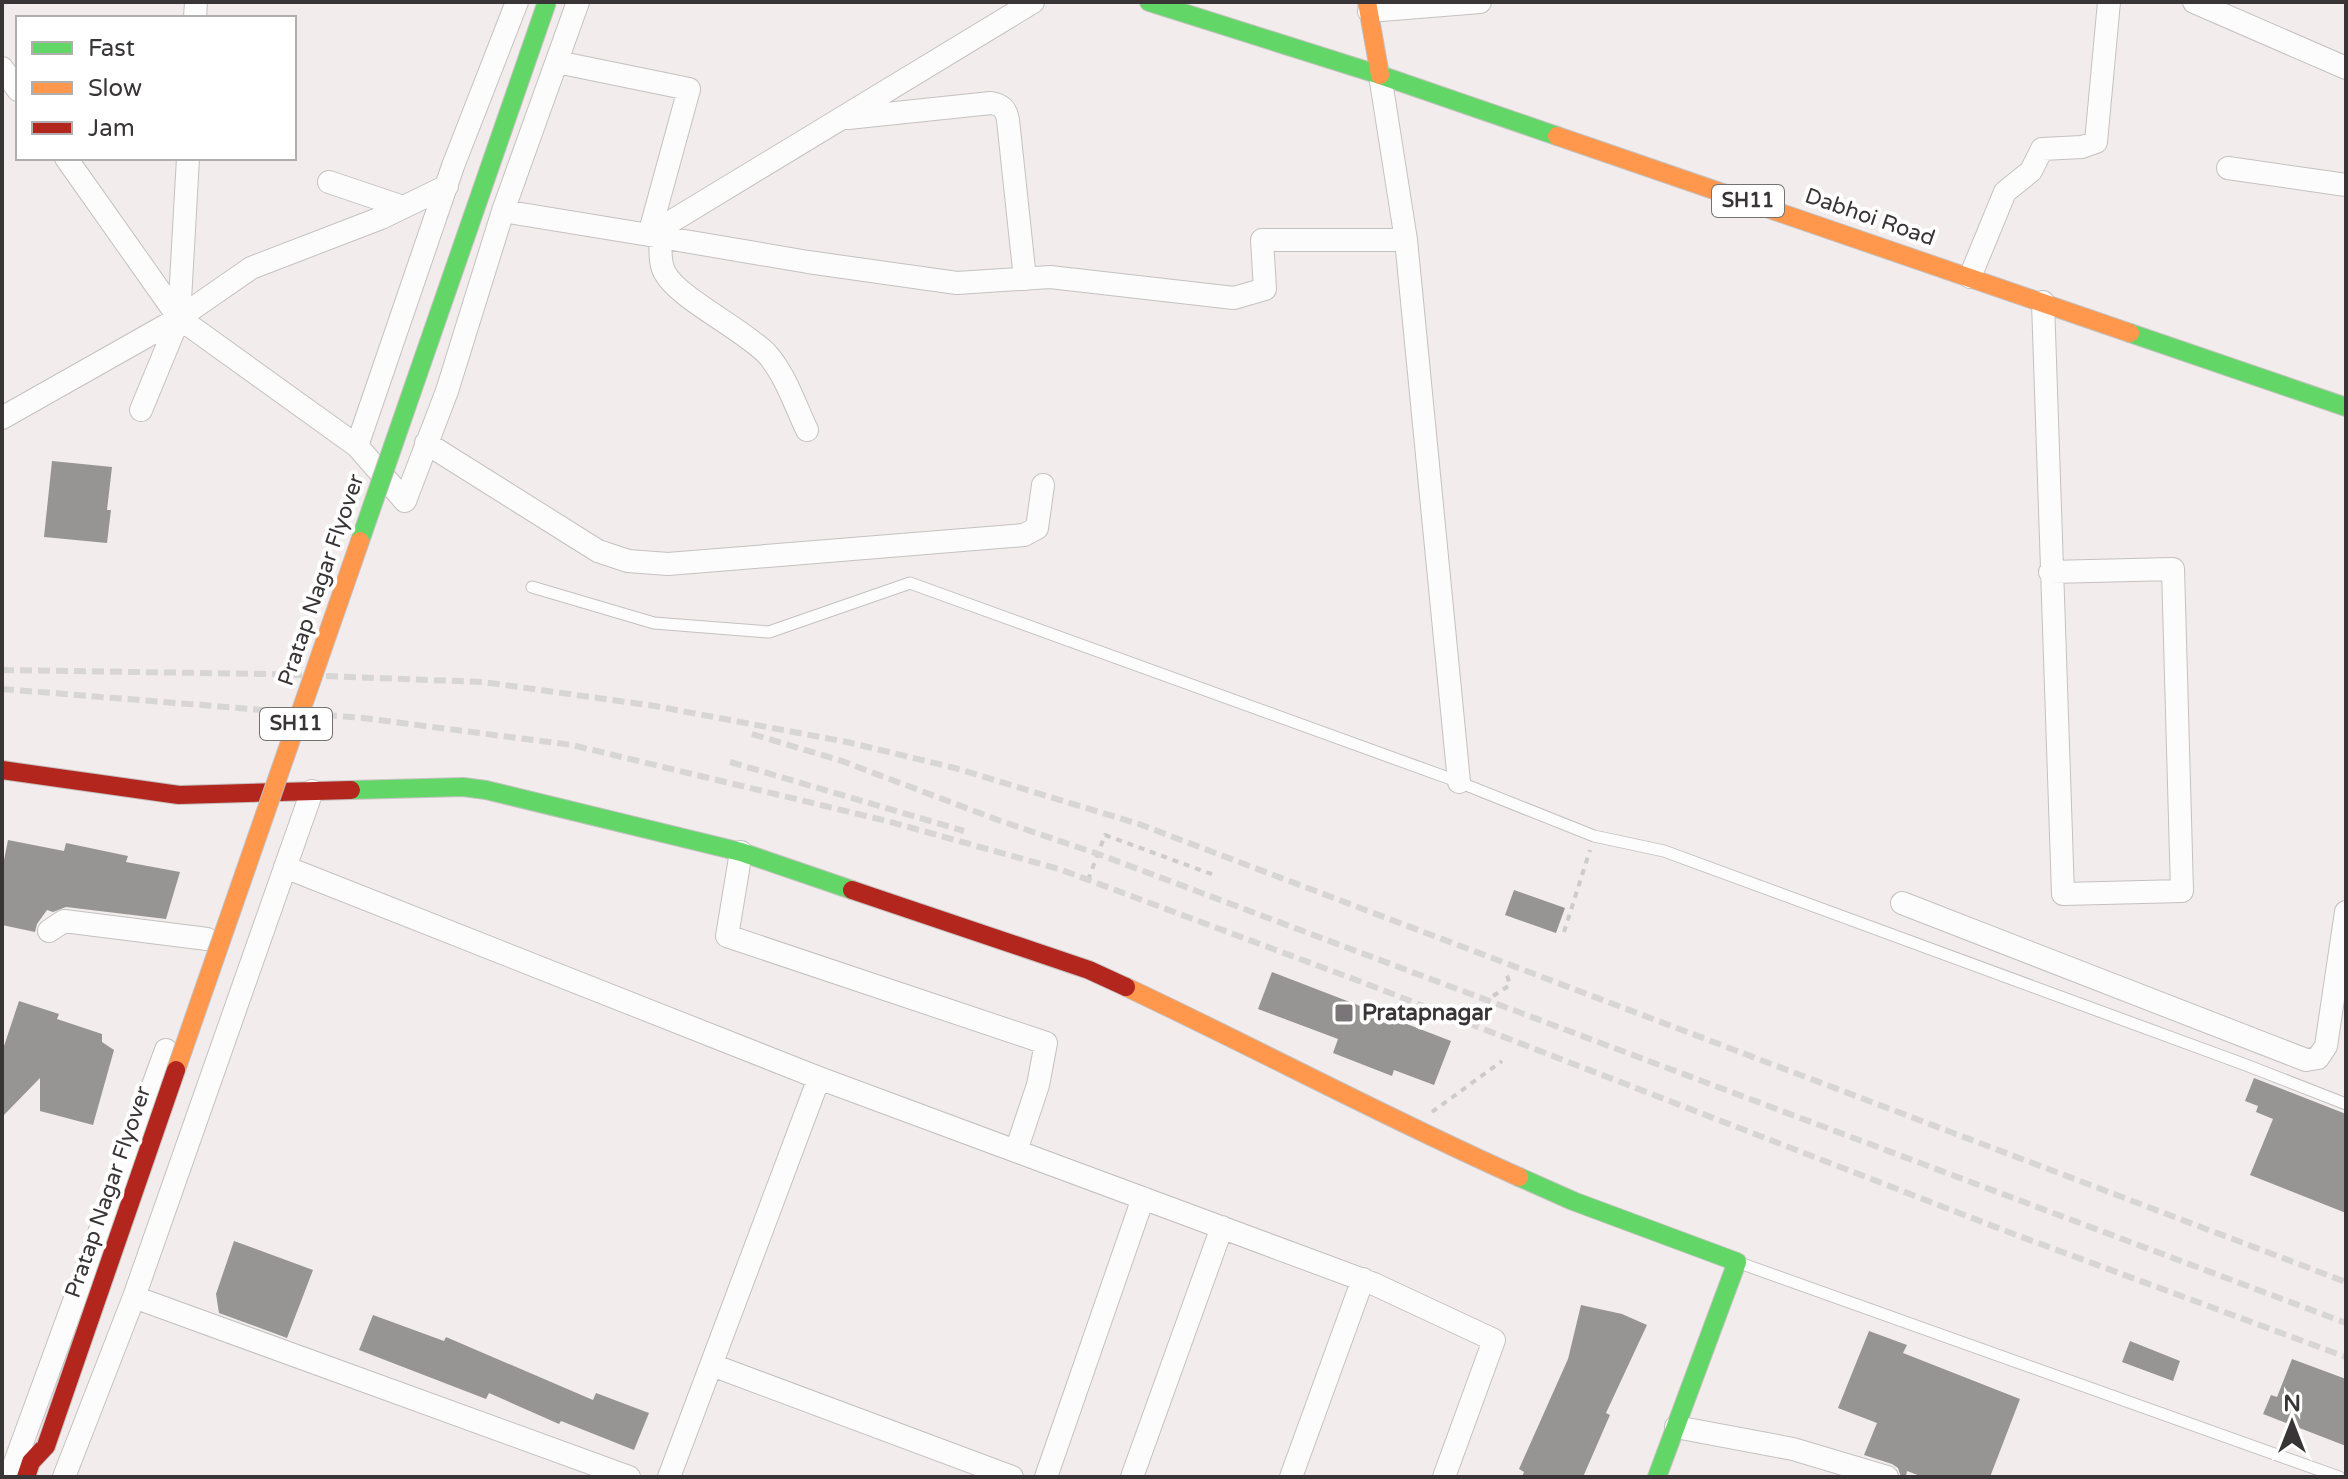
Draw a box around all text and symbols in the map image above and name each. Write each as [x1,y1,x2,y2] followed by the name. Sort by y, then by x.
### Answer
[16,16,296,160] legend
[88,34,135,63] text: Fast
[88,74,142,103] text: Slow
[88,114,135,143] text: Jam
[1802,183,1938,251] street label: Dabhoi Road
[1712,185,1784,217] road number: SH11
[273,470,370,689] street label: Pratap Nagar Flyover
[260,708,332,740] road number: SH11
[1362,1000,1493,1026] place label: Pratapnagar
[1333,1002,1355,1024] marker: Pratapnagar
[60,1082,157,1301] street label: Pratap Nagar Flyover
[2252,1383,2332,1463] north arrow
[2283,1391,2301,1417] text: N

